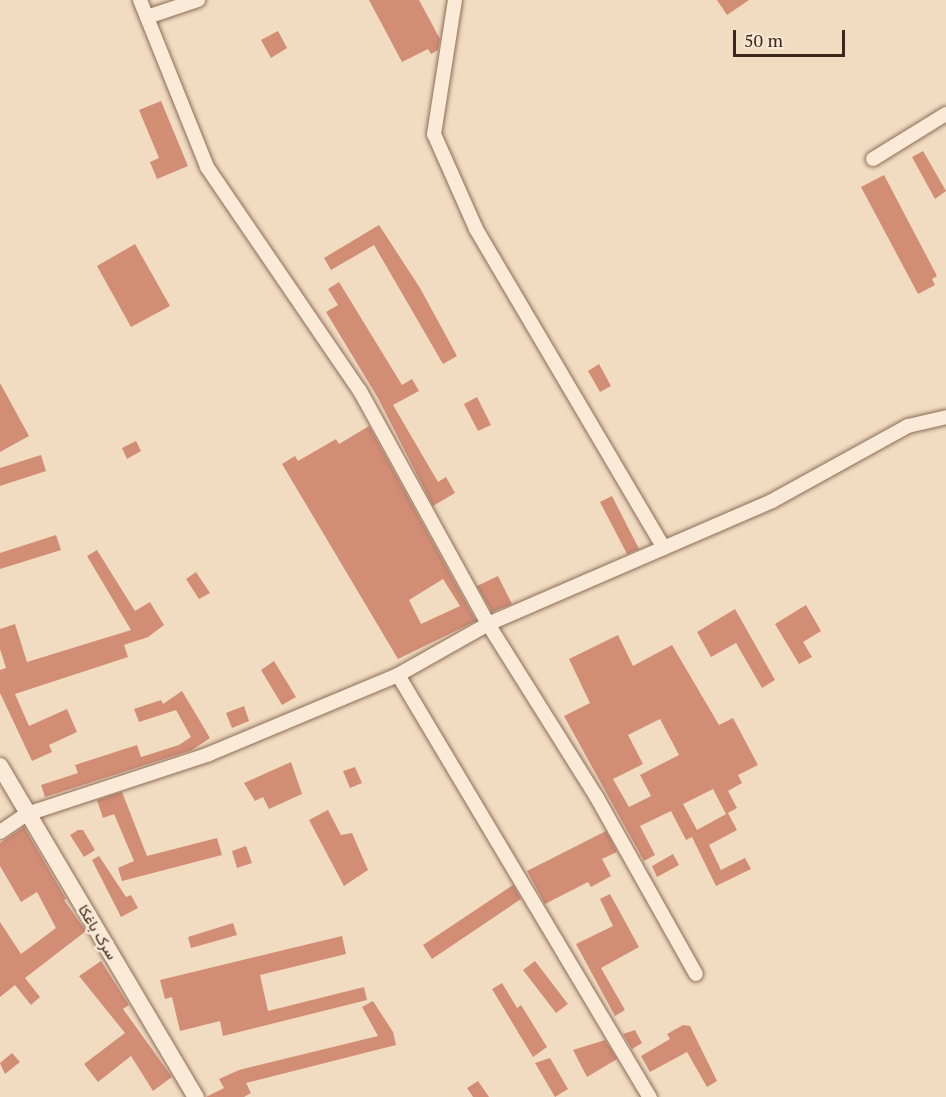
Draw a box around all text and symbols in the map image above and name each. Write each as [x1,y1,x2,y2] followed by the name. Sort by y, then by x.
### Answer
[736,18,848,56] scale bar
[744,28,783,52] text: 50 m
[75,901,121,963] street label: سرک باغکا

